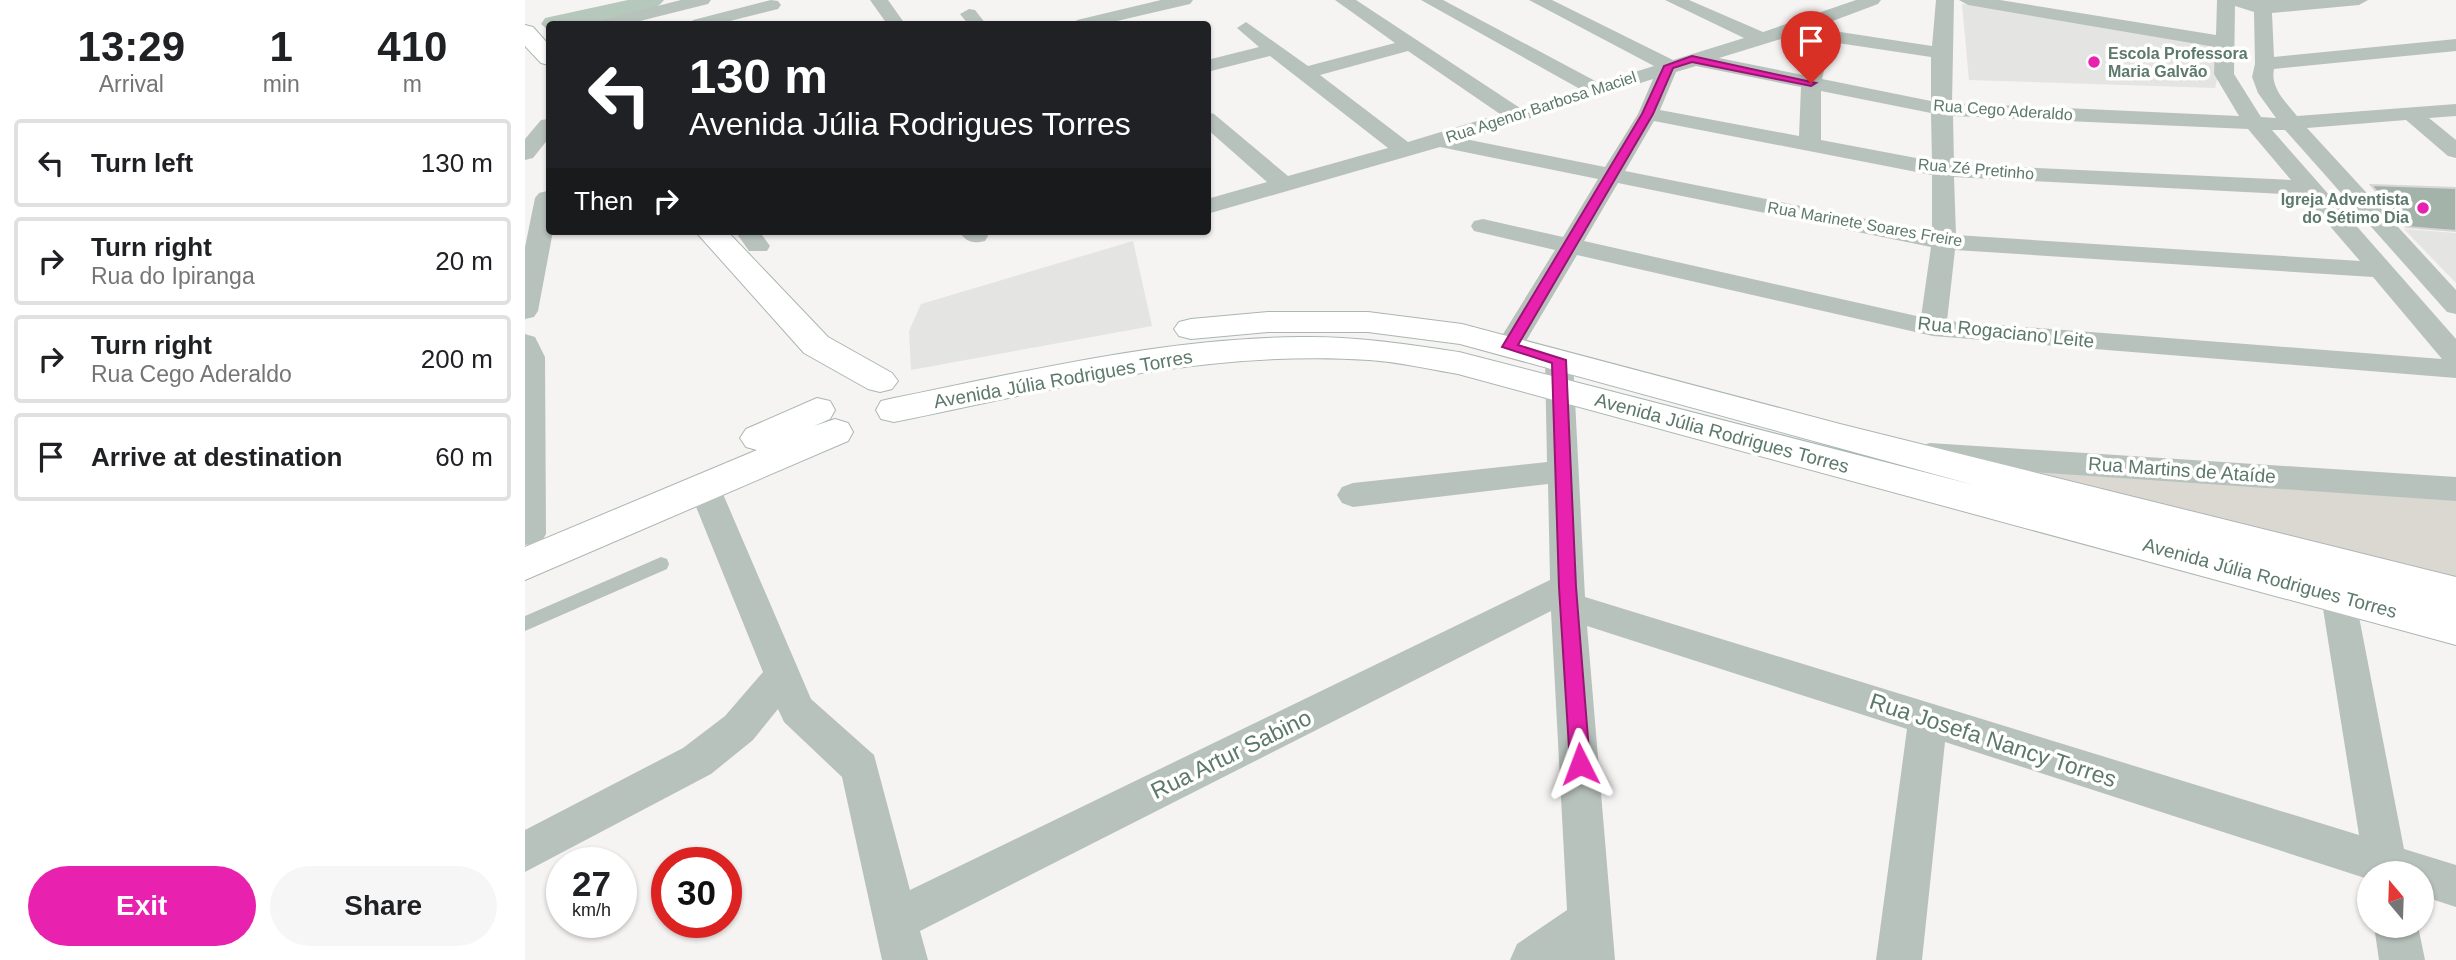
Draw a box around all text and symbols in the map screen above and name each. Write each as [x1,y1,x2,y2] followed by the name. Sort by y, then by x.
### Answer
[1781,11,1841,83] pin
[1792,22,1830,60] icon: arrive
[78,23,185,70] text: 13:29
[269,23,293,70] text: 1
[377,23,447,70] text: 410
[2108,45,2248,80] place label: Escola Professora Maria Galvão
[574,49,665,140] icon: left
[689,49,828,103] text: 130 m
[2086,54,2102,70] marker: Escola Professora Maria Galvão
[1444,68,1638,146] street label: Rua Agenor Barbosa Maciel
[99,71,164,97] text: Arrival
[263,71,300,97] text: min
[403,71,422,97] text: m
[1933,97,2073,123] street label: Rua Cego Aderaldo
[689,106,1131,142] text: Avenida Júlia Rodrigues Torres
[32,144,70,182] icon: left
[91,148,193,178] text: Turn left
[421,148,493,178] text: 130 m
[1917,155,2035,183] street label: Rua Zé Pretinho
[647,182,685,220] icon: right
[574,186,633,216] text: Then
[2281,191,2409,226] place label: Igreja Adventista do Sétimo Dia
[1766,198,1964,250] street label: Rua Marinete Soares Freire
[2415,200,2431,216] marker: Igreja Adventista do Sétimo Dia
[91,232,212,262] text: Turn right
[32,242,70,280] icon: right
[435,246,493,276] text: 20 m
[91,263,255,289] text: Rua do Ipiranga
[1917,312,2095,352] street label: Rua Rogaciano Leite
[91,330,212,360] text: Turn right
[32,340,70,378] icon: right
[421,344,493,374] text: 200 m
[932,346,1194,412] street label: Avenida Júlia Rodrigues Torres
[91,361,292,387] text: Rua Cego Aderaldo
[1593,389,1851,477] street label: Avenida Júlia Rodrigues Torres
[32,438,70,476] icon: arrive
[91,442,342,472] text: Arrive at destination
[435,442,493,472] text: 60 m
[2087,453,2277,487] street label: Rua Martins de Ataíde
[2141,534,2399,622] street label: Avenida Júlia Rodrigues Torres
[1866,688,2120,792] street label: Rua Josefa Nancy Torres
[1147,704,1315,804] street label: Rua Artur Sabino
[1543,727,1617,801] position arrow
[651,847,742,938] speed limit sign: 30
[2357,861,2434,938] north arrow
[2357,861,2434,938] map controls
[572,864,611,903] text: 27
[28,866,256,946] button: Exit
[270,866,497,946] button: Share
[572,900,611,920] text: km/h

